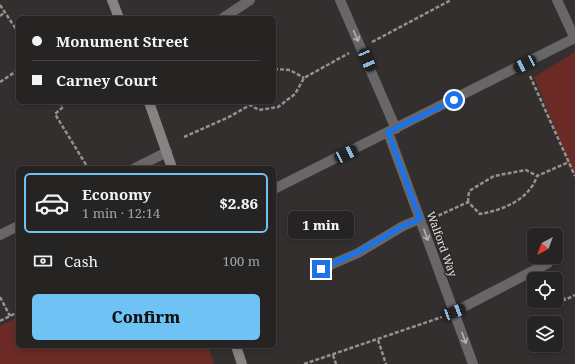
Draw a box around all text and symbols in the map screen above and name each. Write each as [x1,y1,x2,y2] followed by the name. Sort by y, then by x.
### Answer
[353,29,360,41] one-way arrow
[56,31,189,51] text: Monument Street
[357,47,377,73] car
[512,53,538,75] car
[56,70,157,90] text: Carney Court
[445,91,463,109] route start
[333,143,359,165] car
[82,184,151,204] text: Economy
[34,185,70,221] icon: car
[219,193,258,213] text: $2.86
[82,204,160,222] text: 1 min · 12:14
[424,209,461,279] street label: Walford Way
[288,211,354,239] callout: 1 min
[302,216,340,234] text: 1 min
[422,228,430,240] one-way arrow
[527,228,563,264] north arrow
[527,228,563,352] map controls
[32,250,54,272] icon: cash
[64,251,98,271] text: Cash
[223,252,260,270] text: 100 m
[312,260,330,278] route end
[527,272,563,308] button: locate
[32,294,260,340] button: Confirm
[441,302,467,322] car
[527,316,563,352] button: layers
[460,332,468,344] one-way arrow

